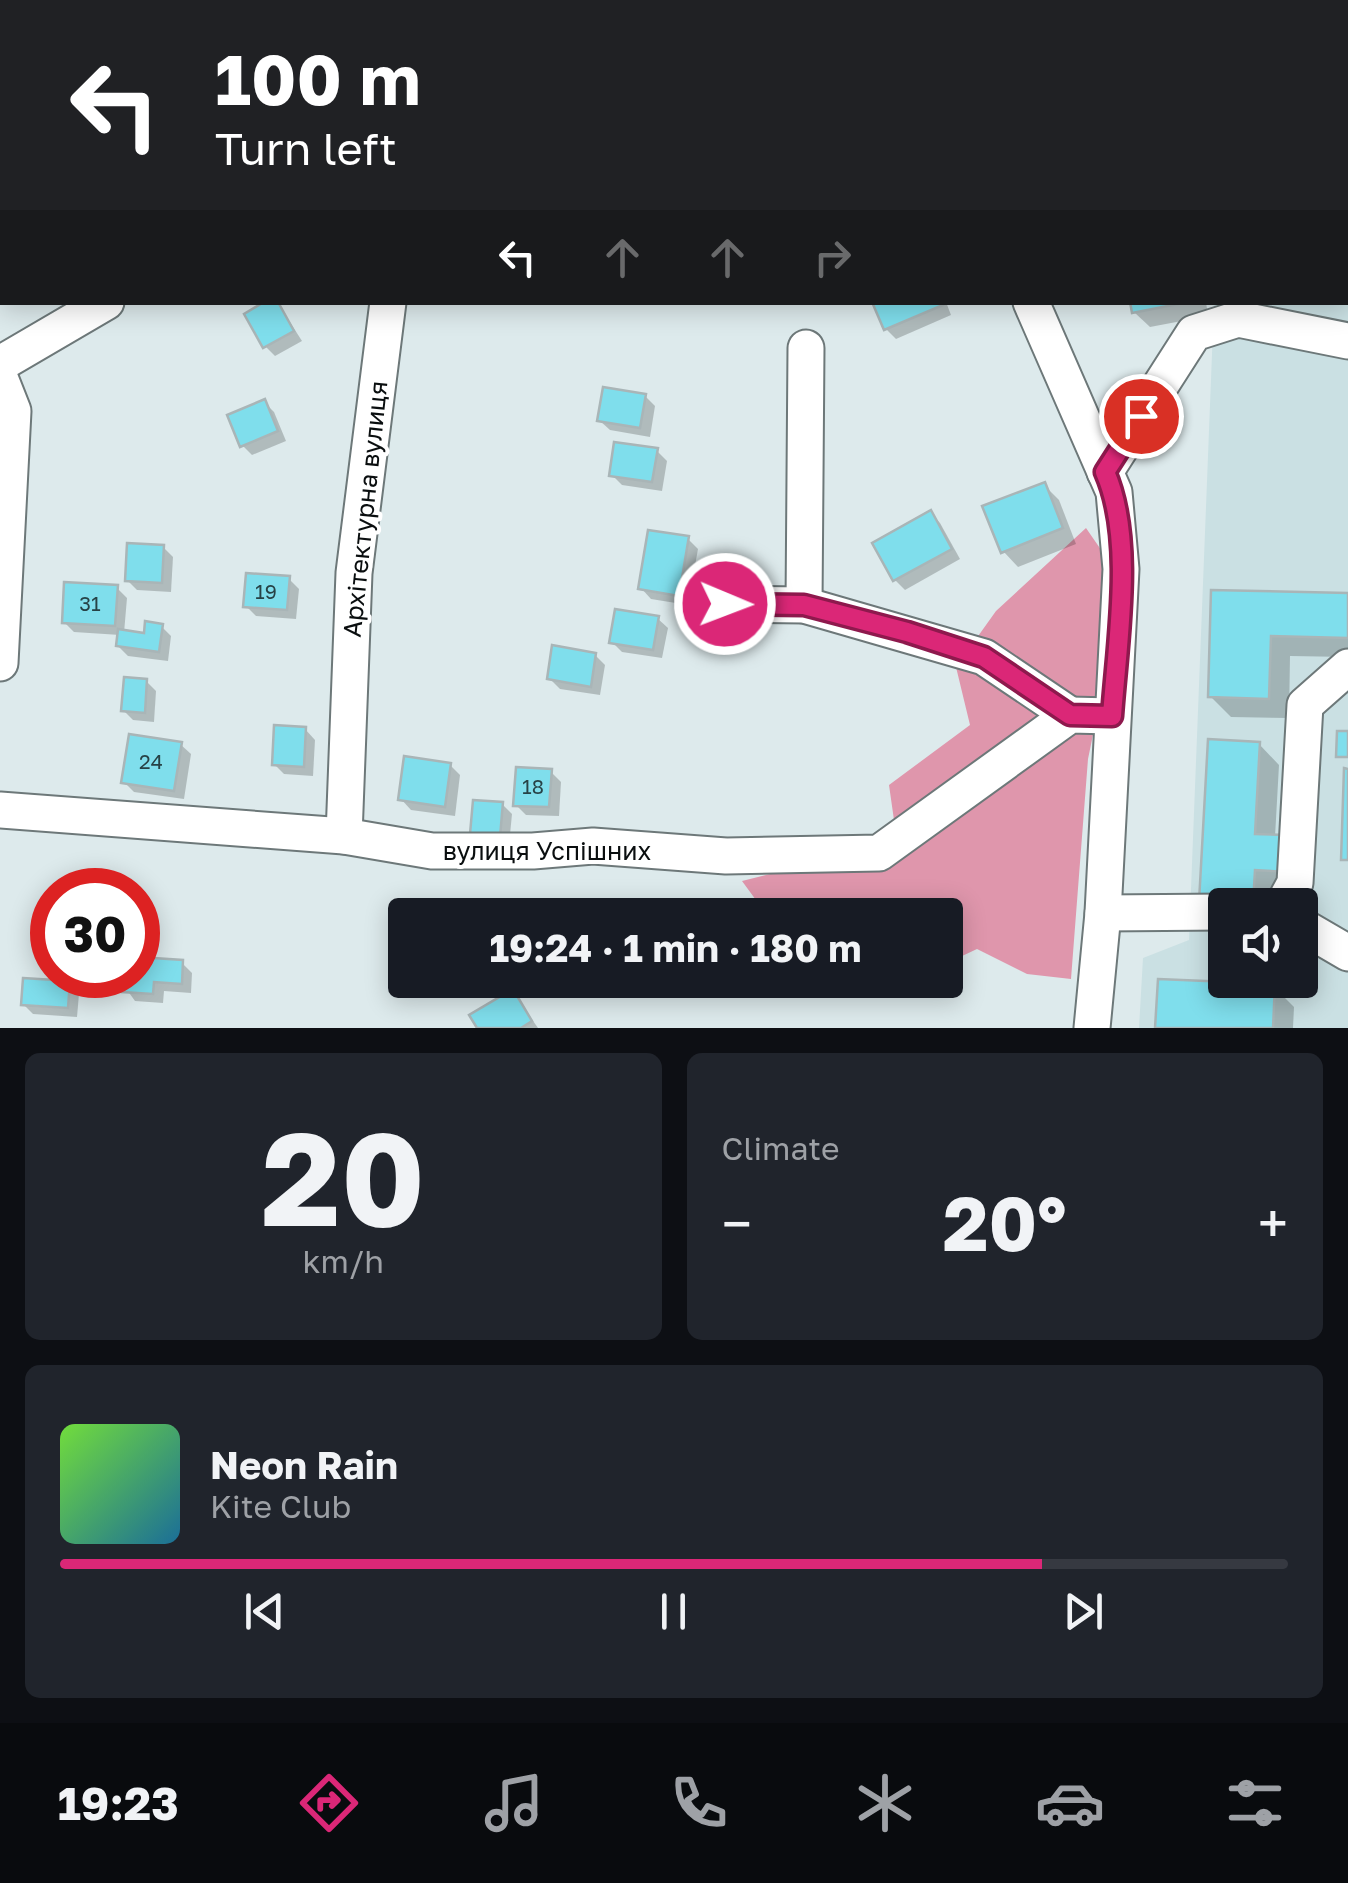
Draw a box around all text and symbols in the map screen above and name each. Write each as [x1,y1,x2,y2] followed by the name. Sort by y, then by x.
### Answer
[215,36,421,120] text: 100 m
[50,40,180,170] icon: left
[215,121,397,175] text: Turn left
[490,230,545,285] icon: left
[595,230,650,285] icon: ahead
[700,230,755,285] icon: ahead
[805,230,860,285] icon: right
[1099,374,1184,459] pin
[336,379,393,639] street label: Архітектурна вулиця
[1114,389,1169,444] icon: arrive
[673,552,777,656] position arrow
[255,579,277,603] house number: 19
[79,591,101,615] house number: 31
[139,749,163,773] house number: 24
[522,774,544,798] house number: 18
[443,835,651,866] street label: вулиця Успішних
[30,868,160,998] speed limit sign: 30
[1208,888,1318,998] map controls
[1208,888,1318,998] button: sound
[489,925,862,970] text: 19:24 · 1 min · 180 m
[261,1099,425,1255] text: 20
[722,1129,840,1167] text: Climate
[943,1177,1067,1268] text: 20°
[722,1190,752,1256] text: −
[1258,1190,1288,1256] text: +
[303,1242,384,1280] text: km/h
[210,1442,398,1487] text: Neon Rain
[210,1487,351,1525] text: Kite Club
[237,1584,292,1639] icon: previous
[646,1584,701,1639] icon: pause
[1056,1584,1111,1639] icon: next
[294,1768,364,1838] icon: directions
[479,1768,549,1838] icon: music
[664,1768,734,1838] icon: phone
[850,1768,920,1838] icon: climate
[1035,1768,1105,1838] icon: car
[1220,1768,1290,1838] icon: filters
[58,1776,179,1830] text: 19:23

